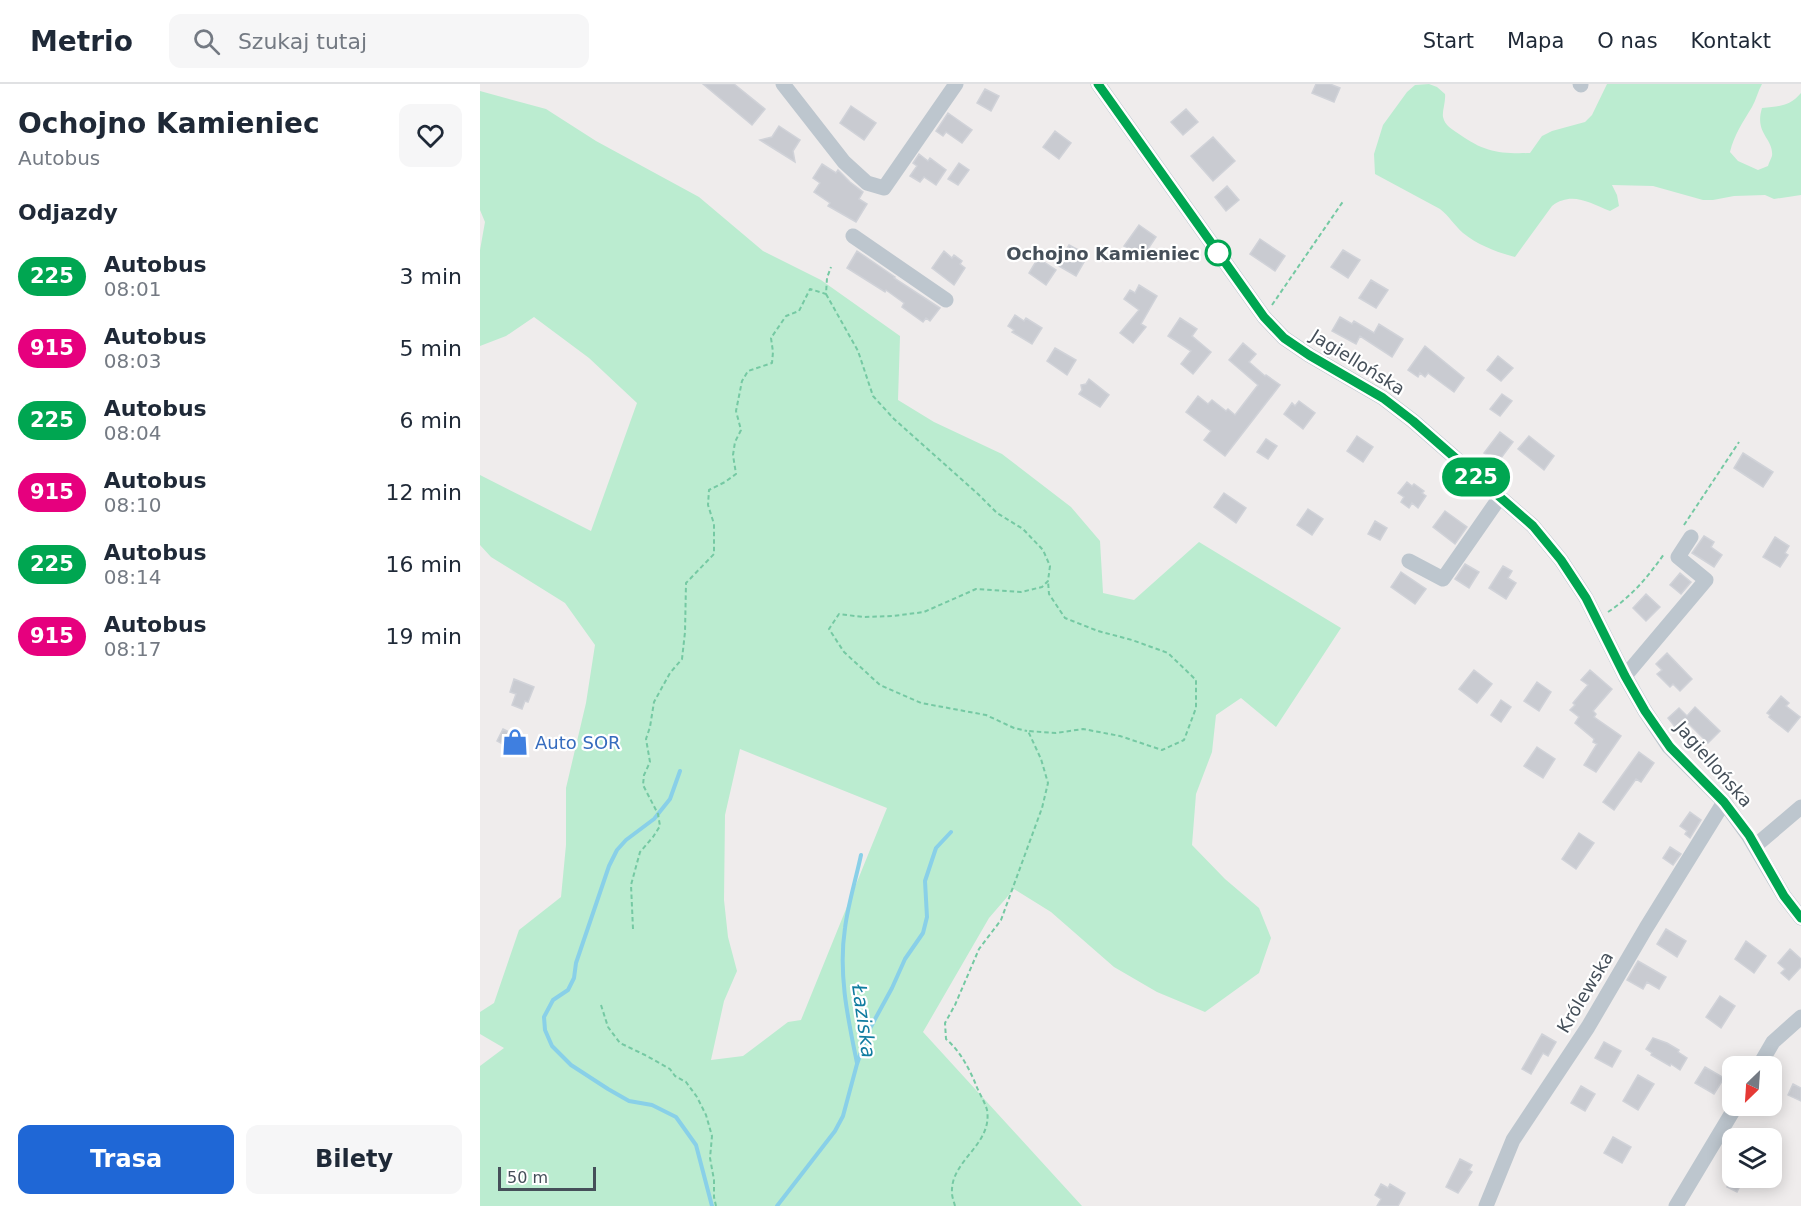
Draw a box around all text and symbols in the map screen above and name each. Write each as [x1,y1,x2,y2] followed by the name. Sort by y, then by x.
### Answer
[169,14,589,68] search box
[30,25,133,58] text: Metrio
[190,25,223,58] icon: search
[238,29,367,54] text: Szukaj tutaj
[1423,29,1474,53] text: Start
[1507,29,1564,53] text: Mapa
[1597,29,1658,53] text: O nas
[1691,29,1771,53] text: Kontakt
[399,104,462,167] button: heart
[18,107,320,140] text: Ochojno Kamieniec
[18,146,100,170] text: Autobus
[18,200,118,225] text: Odjazdy
[1205,240,1231,266] marker: Ochojno Kamieniec
[1006,243,1200,264] place label: Ochojno Kamieniec
[104,252,207,277] text: Autobus
[30,264,74,288] text: 225
[400,264,462,289] text: 3 min
[104,277,161,301] text: 08:01
[104,324,207,349] text: Autobus
[1306,324,1409,399] street label: Jagiellońska
[30,336,74,360] text: 915
[400,336,462,361] text: 5 min
[104,349,161,373] text: 08:03
[104,396,207,421] text: Autobus
[30,408,74,432] text: 225
[400,408,462,433] text: 6 min
[104,421,161,445] text: 08:04
[1442,458,1510,496] line badge: 225
[1454,465,1498,489] text: 225
[104,468,207,493] text: Autobus
[30,480,74,504] text: 915
[386,480,462,505] text: 12 min
[104,493,161,517] text: 08:10
[104,540,207,565] text: Autobus
[30,552,74,576] text: 225
[386,552,462,577] text: 16 min
[104,565,161,589] text: 08:14
[104,612,207,637] text: Autobus
[30,624,74,648] text: 915
[386,624,462,649] text: 19 min
[104,637,161,661] text: 08:17
[1670,716,1757,811] street label: Jagiellońska
[500,727,530,757] shop icon: Auto SOR
[535,732,621,753] place label: Auto SOR
[1553,948,1617,1036] street label: Królewska
[847,982,881,1059] water label: Łaziska
[1722,1056,1782,1116] north arrow
[1722,1056,1782,1188] map controls
[18,1125,234,1194] button: Trasa
[246,1125,462,1194] button: Bilety
[1722,1128,1782,1188] button: layers
[498,1164,596,1192] scale bar
[507,1168,548,1187] text: 50 m

